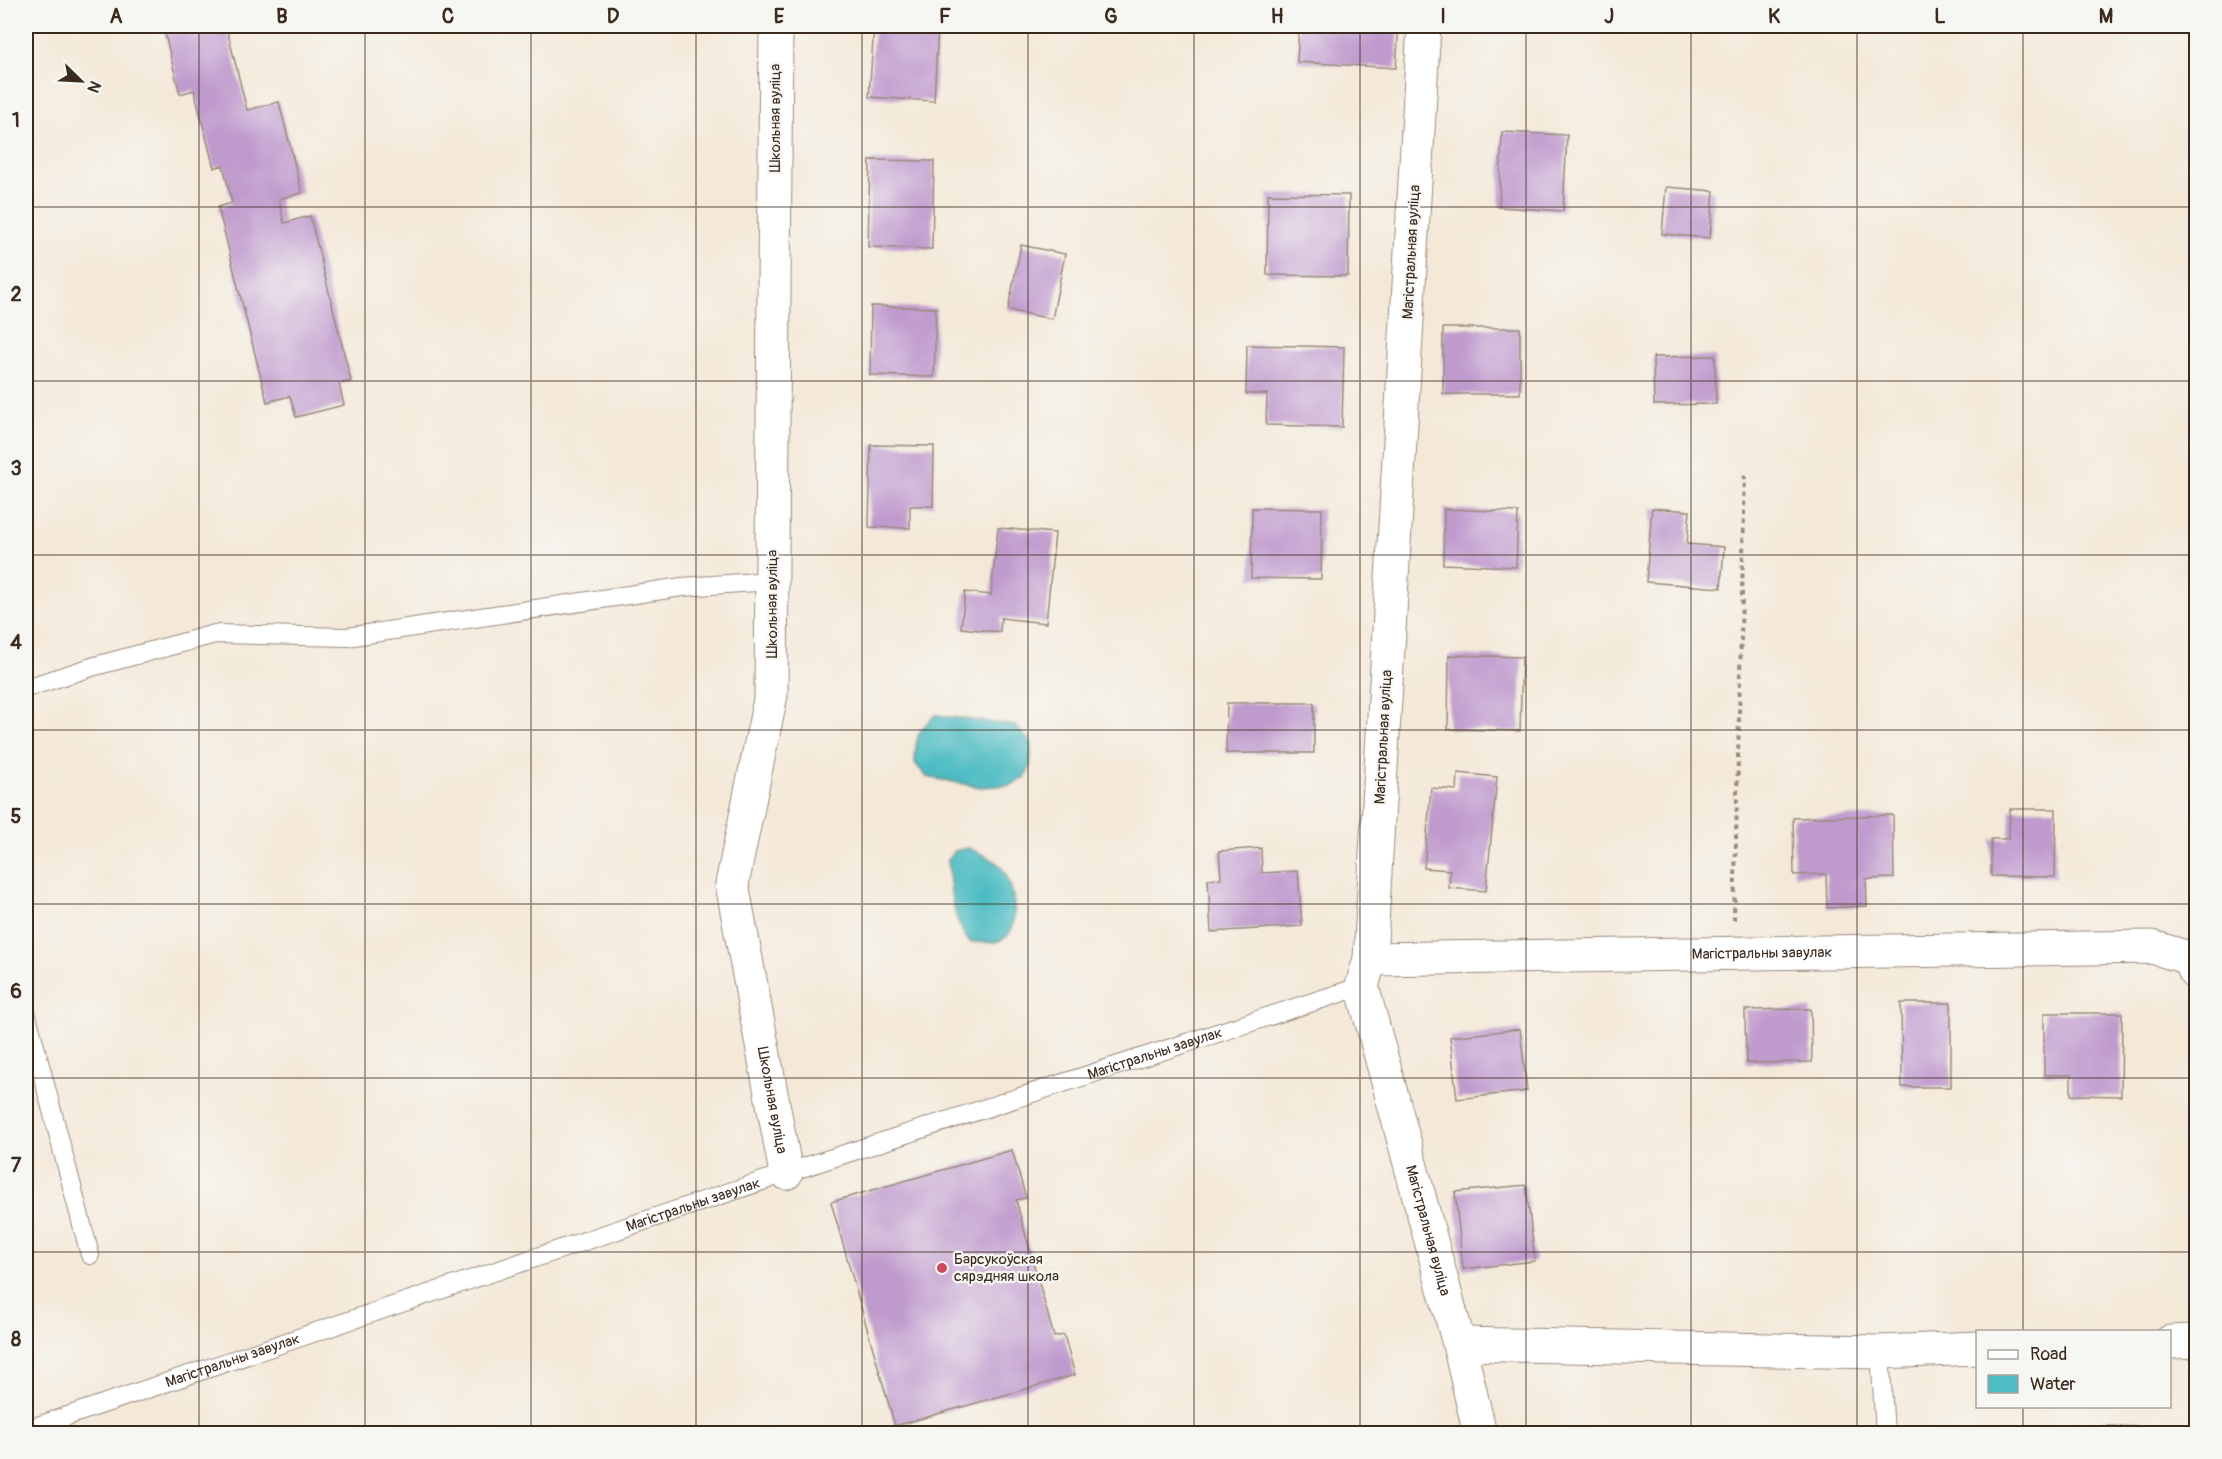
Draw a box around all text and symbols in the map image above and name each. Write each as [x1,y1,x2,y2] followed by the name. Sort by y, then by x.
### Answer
[110,4,123,29] text: A
[276,4,288,29] text: B
[442,4,454,29] text: C
[607,4,620,29] text: D
[774,4,785,29] text: E
[939,4,951,29] text: F
[1104,4,1118,29] text: G
[1271,4,1284,29] text: H
[1440,4,1446,29] text: I
[1604,4,1614,29] text: J
[1768,4,1780,29] text: K
[1934,4,1946,29] text: L
[2099,4,2113,29] text: M
[51,51,111,111] north arrow
[766,64,785,172] street label: Школьная вуліца
[82,78,105,96] text: N
[12,108,20,133] text: 1
[1398,184,1425,320] street label: Магістральная вуліца
[10,282,22,307] text: 2
[10,456,22,481] text: 3
[763,550,782,658] street label: Школьная вуліца
[10,630,22,655] text: 4
[1370,669,1397,805] street label: Магістральная вуліца
[11,804,22,829] text: 5
[1692,943,1833,964] street label: Магістральны завулак
[10,979,22,1004] text: 6
[1085,1023,1225,1084] street label: Магістральны завулак
[753,1045,791,1155] street label: Школьная вуліца
[11,1153,22,1178] text: 7
[1401,1163,1455,1298] street label: Магістральная вуліца
[624,1173,763,1236] street label: Магістральны завулак
[954,1250,1059,1286] place label: Барсукоўская сярэдняя школа
[935,1261,949,1275] marker: Барсукоўская сярэдняя школа
[11,1327,21,1352] text: 8
[163,1329,302,1392] street label: Магістральны завулак
[1976,1330,2171,1408] legend
[2030,1343,2067,1366] text: Road
[2030,1373,2076,1396] text: Water

